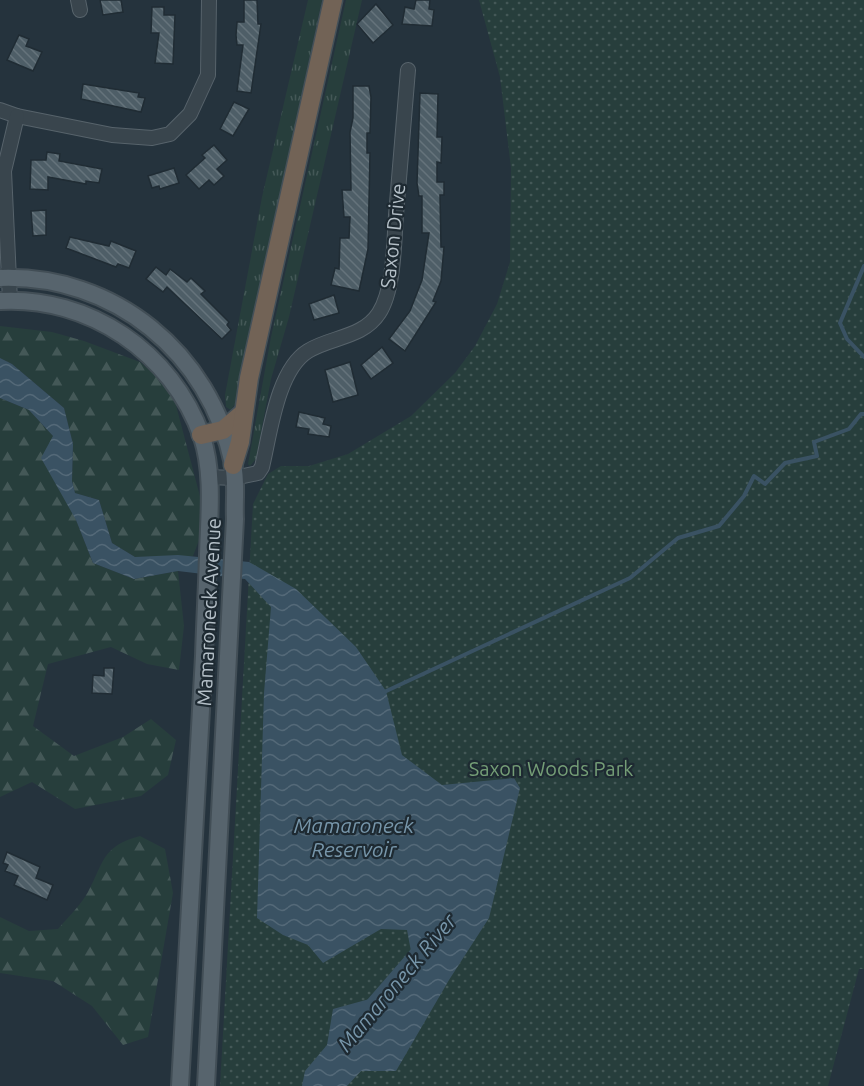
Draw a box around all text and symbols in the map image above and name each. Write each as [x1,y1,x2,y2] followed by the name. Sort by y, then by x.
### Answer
[376,182,409,290] street label: Saxon Drive
[192,517,225,707] street label: Mamaroneck Avenue
[469,757,633,780] park label: Saxon Woods Park
[294,813,414,861] water label: Mamaroneck Reservoir
[332,908,461,1056] water label: Mamaroneck River

